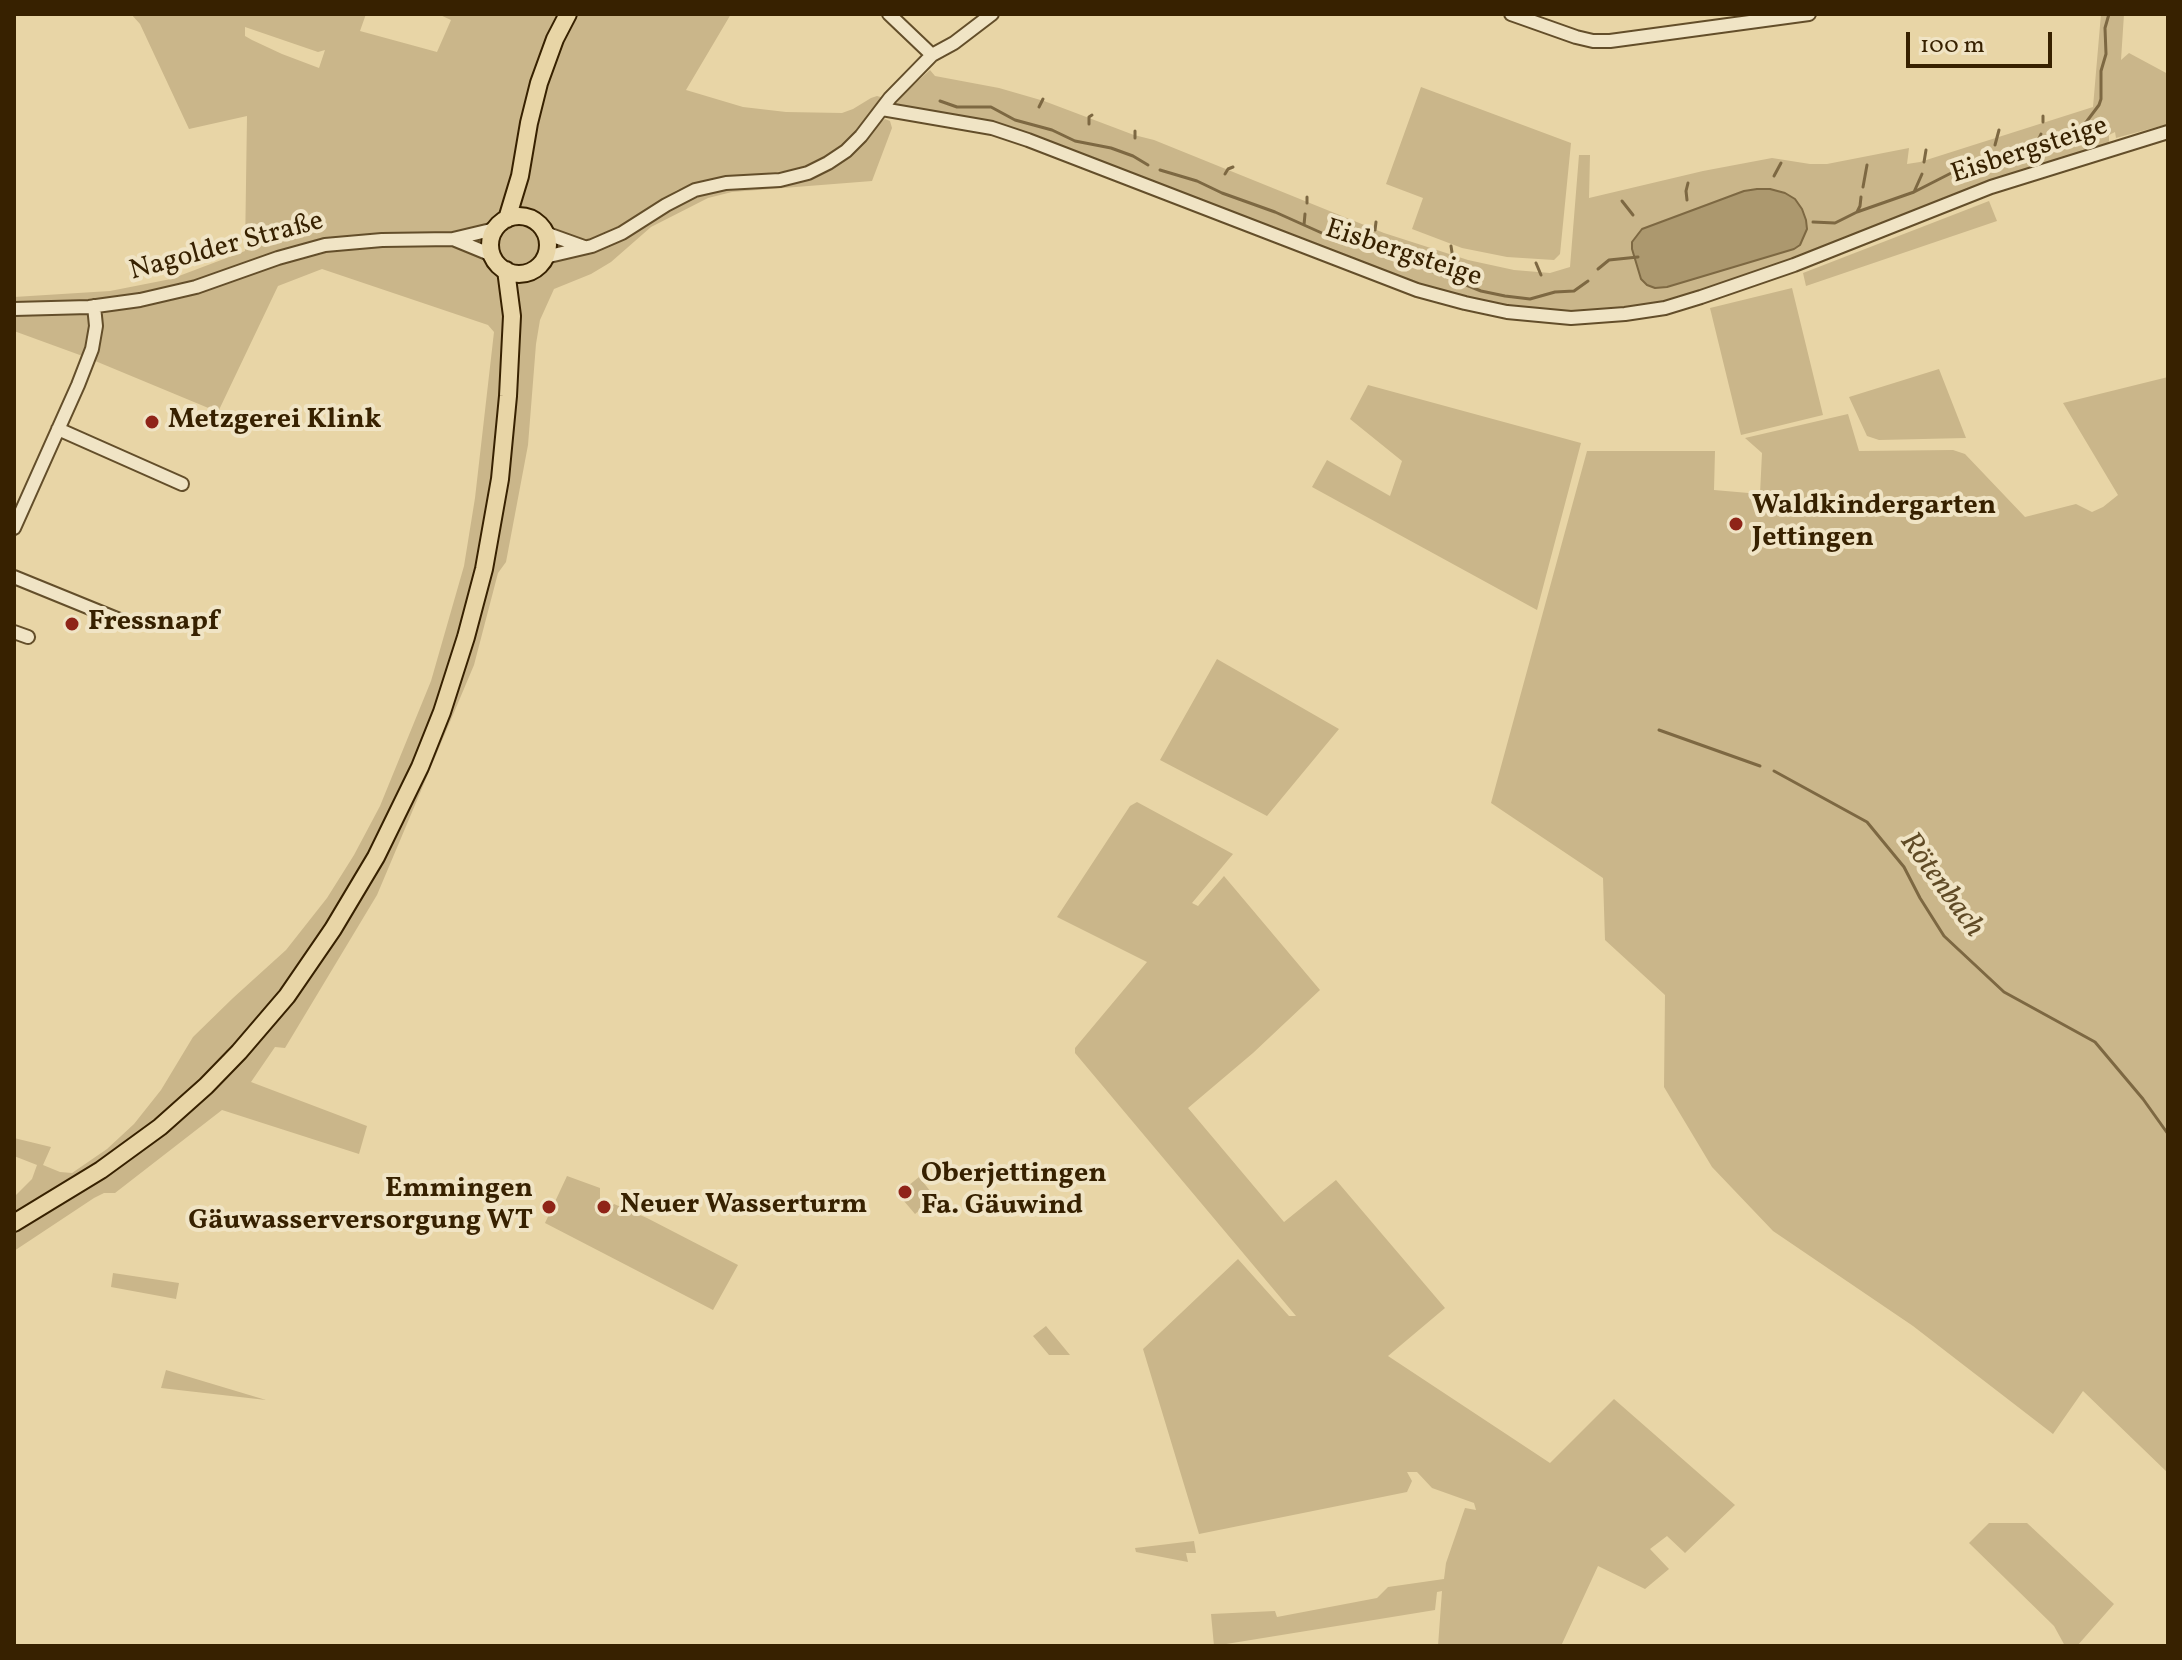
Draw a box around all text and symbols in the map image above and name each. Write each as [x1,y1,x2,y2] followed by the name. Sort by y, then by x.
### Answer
[1910,16,2056,66] scale bar
[1920,29,1985,63] text: 100 m
[1947,111,2113,193] street label: Eisbergsteige
[126,206,328,290] street label: Nagolder Straße
[1320,214,1486,296] street label: Eisbergsteige
[168,405,382,439] place label: Metzgerei Klink
[143,413,161,431] marker: Metzgerei Klink
[1752,491,1996,557] place label: Waldkindergarten Jettingen
[1727,515,1745,533] marker: Waldkindergarten Jettingen
[88,607,219,641] place label: Fressnapf
[63,615,81,633] marker: Fressnapf
[1890,826,1990,946] water label: Rötenbach
[921,1159,1107,1225] place label: Oberjettingen Fa. Gäuwind
[188,1174,533,1240] place label: Emmingen Gäuwasserversorgung WT
[896,1183,914,1201] marker: Oberjettingen Fa. Gäuwind
[620,1190,867,1224] place label: Neuer Wasserturm
[540,1198,558,1216] marker: Emmingen Gäuwasserversorgung WT
[595,1198,613,1216] marker: Neuer Wasserturm

